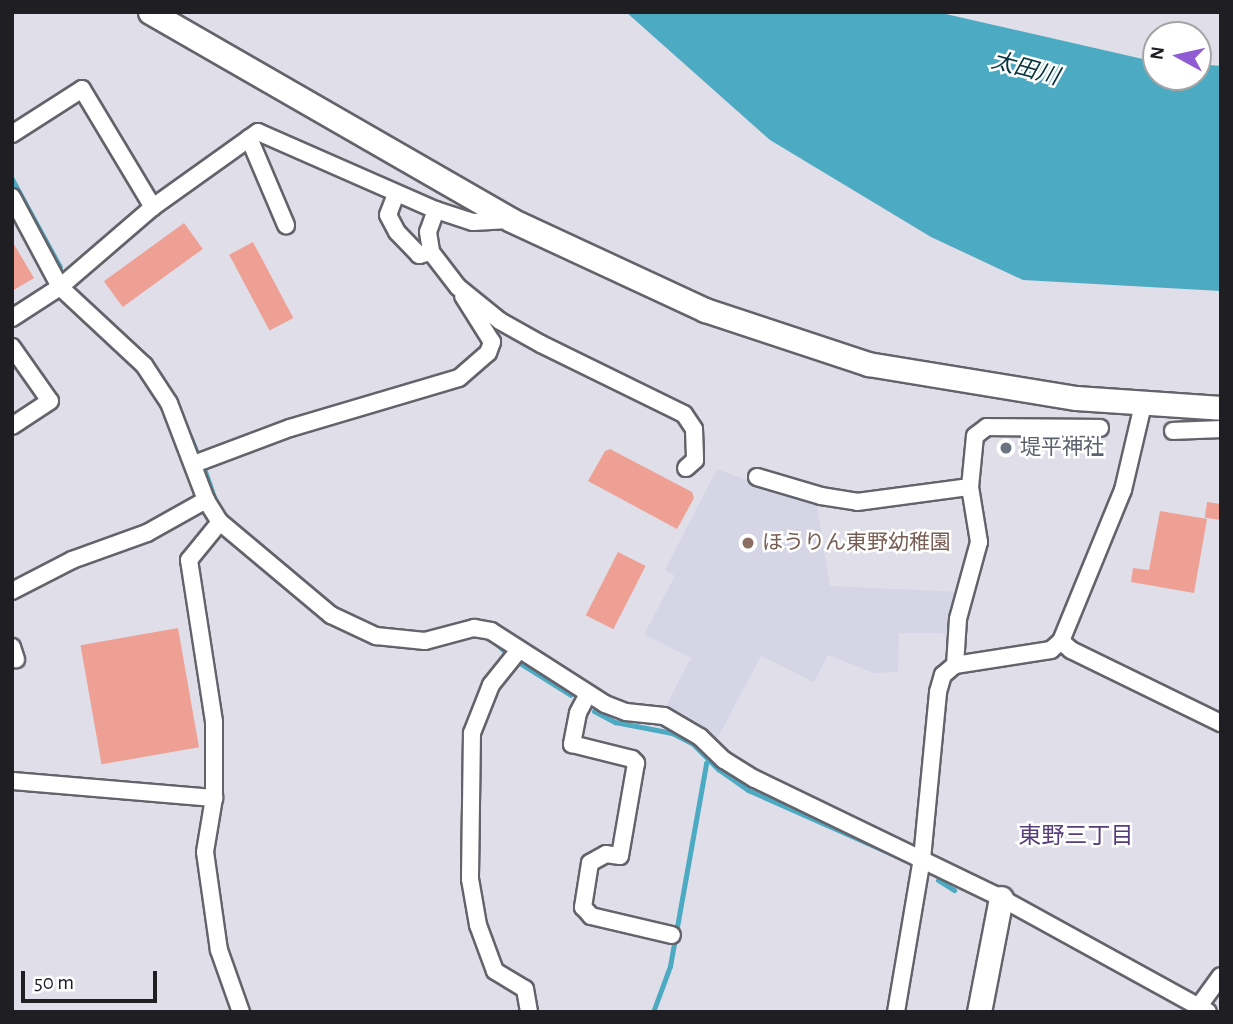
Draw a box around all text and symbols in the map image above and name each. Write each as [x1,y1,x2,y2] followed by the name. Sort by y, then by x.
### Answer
[1142,21,1212,91] north arrow
[1147,45,1168,61] text: N
[988,48,1062,92] water label: 太田川
[1020,435,1104,461] place label: 堤平神社
[998,440,1014,456] marker: 堤平神社
[762,530,951,556] place label: ほうりん東野幼稚園
[740,535,756,551] marker: ほうりん東野幼稚園
[1019,823,1133,851] district label: 東野三丁目
[24,958,161,1002] scale bar
[34,972,74,993] text: 50 m

